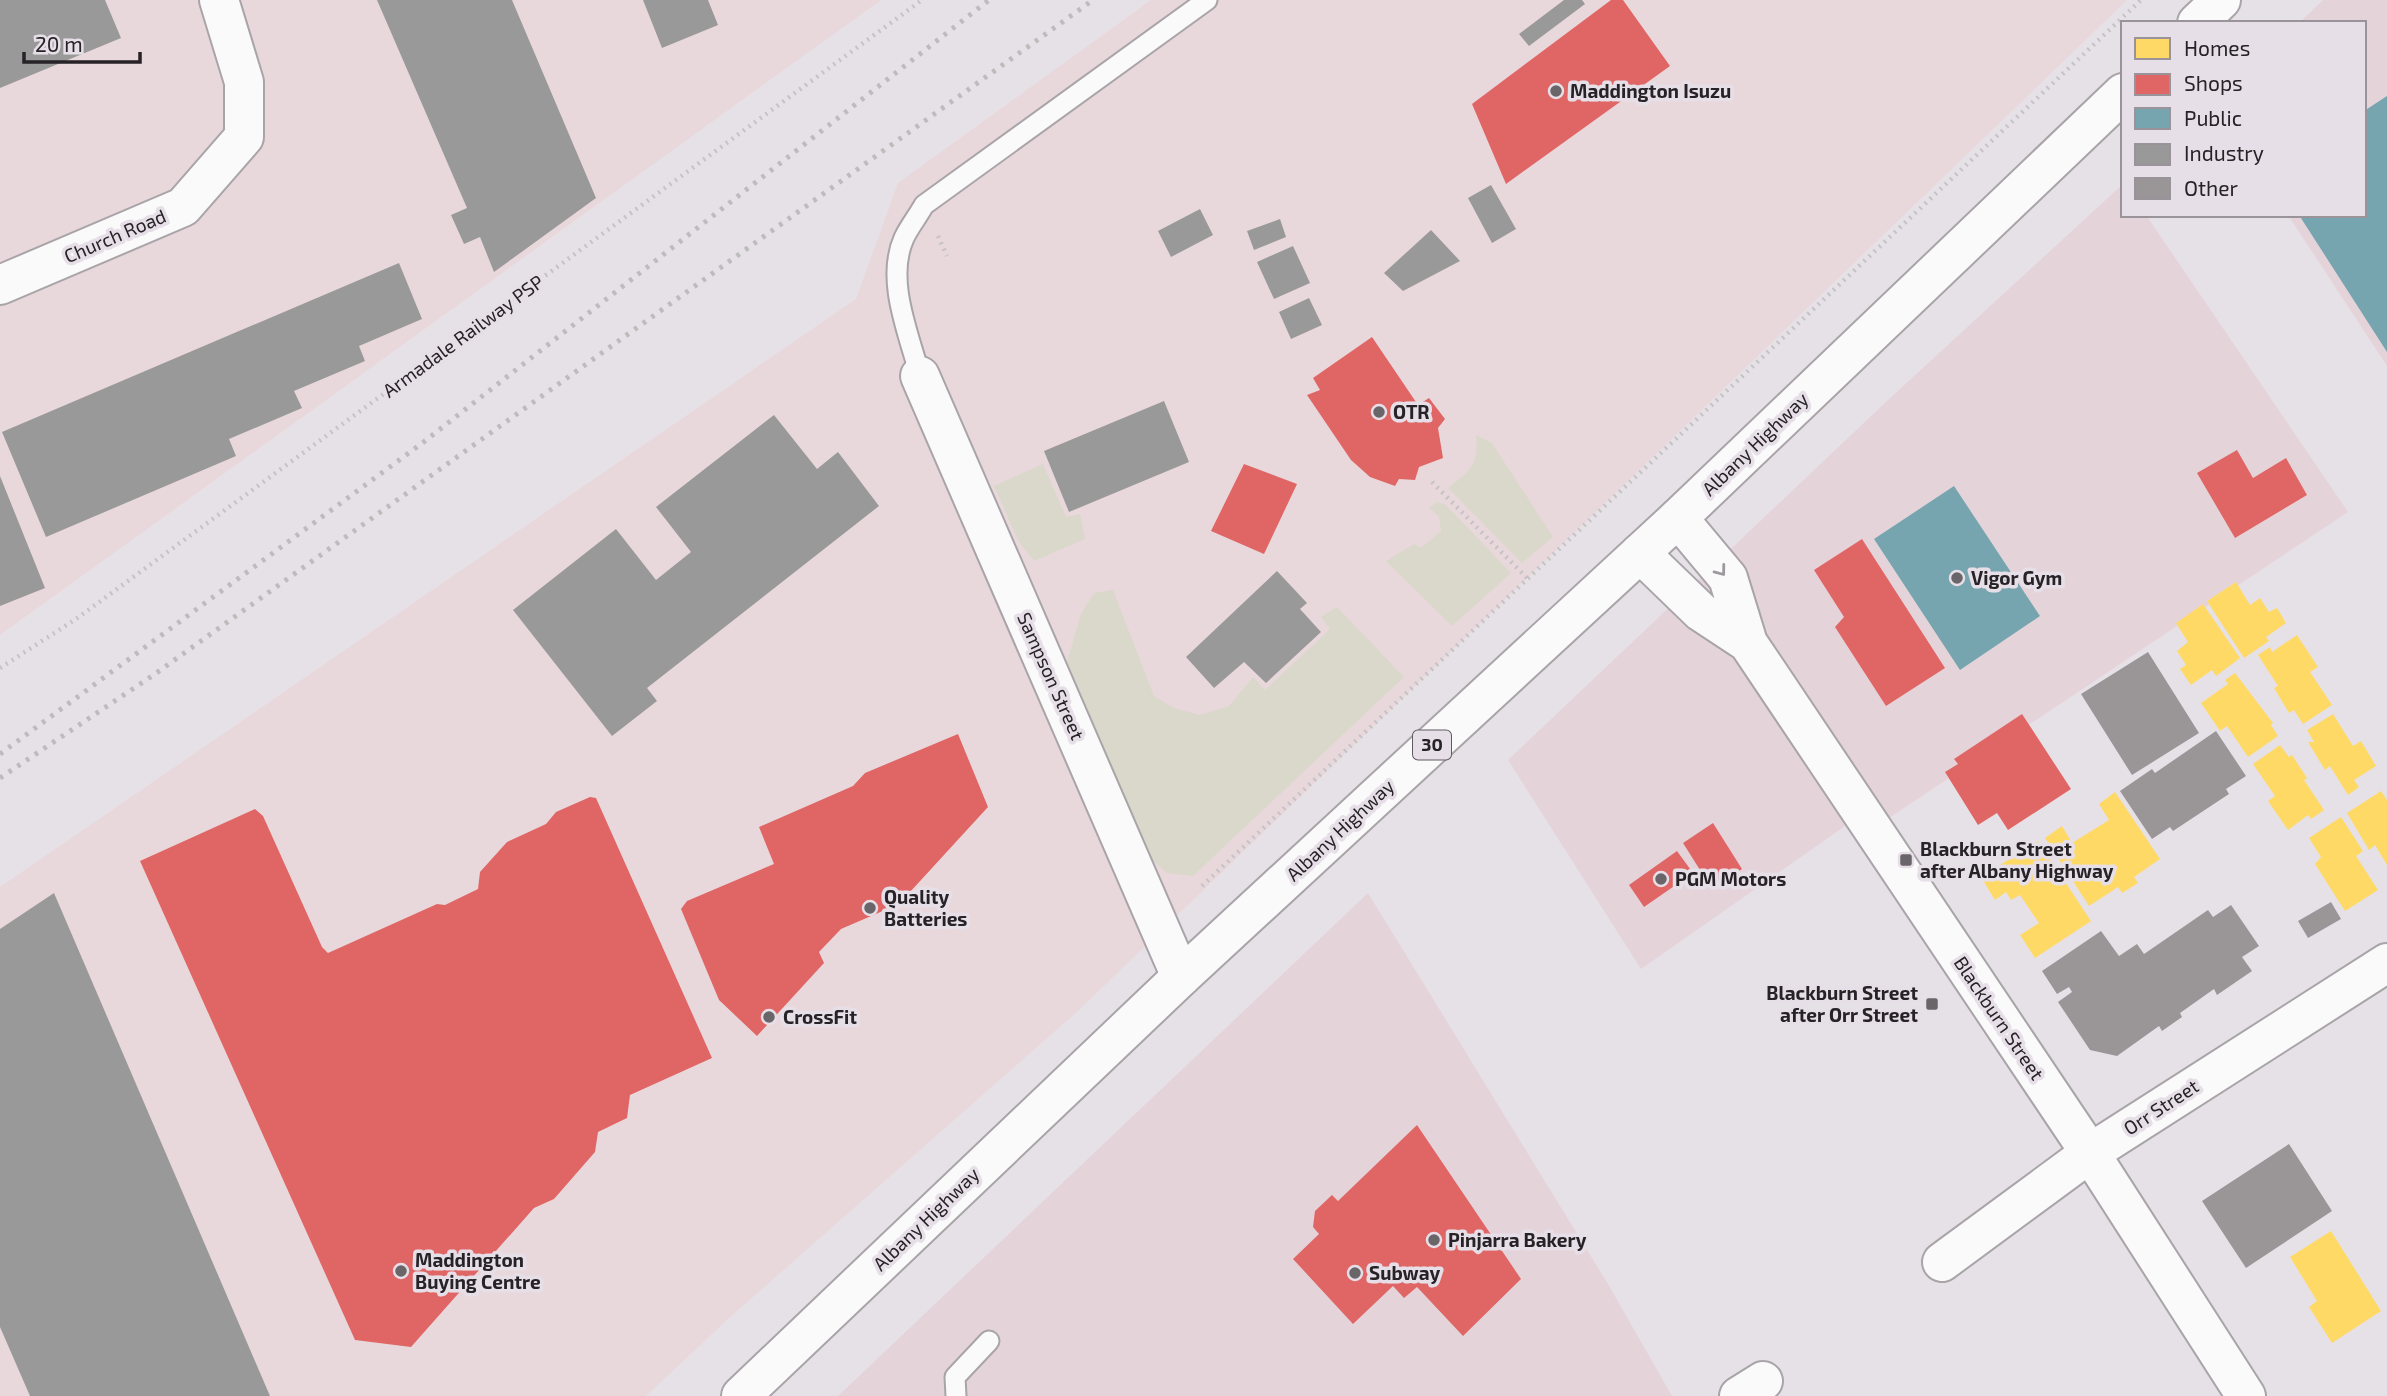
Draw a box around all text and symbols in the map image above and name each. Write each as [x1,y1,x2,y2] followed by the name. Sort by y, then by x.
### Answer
[24,21,140,65] scale bar
[2121,21,2366,217] legend
[35,31,83,56] text: 20 m
[2184,35,2250,60] text: Homes
[2184,70,2243,95] text: Shops
[1570,79,1731,102] place label: Maddington Isuzu
[1548,83,1564,99] marker: Maddington Isuzu
[2184,105,2242,130] text: Public
[2184,140,2264,165] text: Industry
[2184,175,2239,200] text: Other
[60,204,169,267] street label: Church Road
[378,270,548,402] street label: Armadale Railway PSP
[1697,387,1813,500] street label: Albany Highway
[1393,400,1430,423] place label: OTR
[1371,404,1387,420] marker: OTR
[1713,563,1725,575] one-way arrow
[1971,566,2062,590] place label: Vigor Gym
[1949,570,1965,586] marker: Vigor Gym
[1013,608,1090,743] street label: Sampson Street
[1413,730,1451,760] road number: 30
[1281,774,1398,885] street label: Albany Highway
[1920,837,2114,883] place label: Blackburn Street after Albany Highway
[1898,852,1914,868] marker: Blackburn Street after Albany Highway
[1675,867,1786,890] place label: PGM Motors
[1653,871,1669,887] marker: PGM Motors
[884,885,967,930] place label: Quality Batteries
[862,900,878,916] marker: Quality Batteries
[1950,952,2049,1084] street label: Blackburn Street
[1766,981,1918,1026] place label: Blackburn Street after Orr Street
[1924,996,1940,1012] marker: Blackburn Street after Orr Street
[783,1005,857,1028] place label: CrossFit
[761,1009,777,1025] marker: CrossFit
[2119,1074,2202,1139] street label: Orr Street
[868,1162,984,1275] street label: Albany Highway
[1448,1228,1587,1252] place label: Pinjarra Bakery
[1426,1232,1442,1248] marker: Pinjarra Bakery
[415,1248,541,1294] place label: Maddington Buying Centre
[1369,1261,1440,1285] place label: Subway
[393,1263,409,1279] marker: Maddington Buying Centre
[1347,1265,1363,1281] marker: Subway

